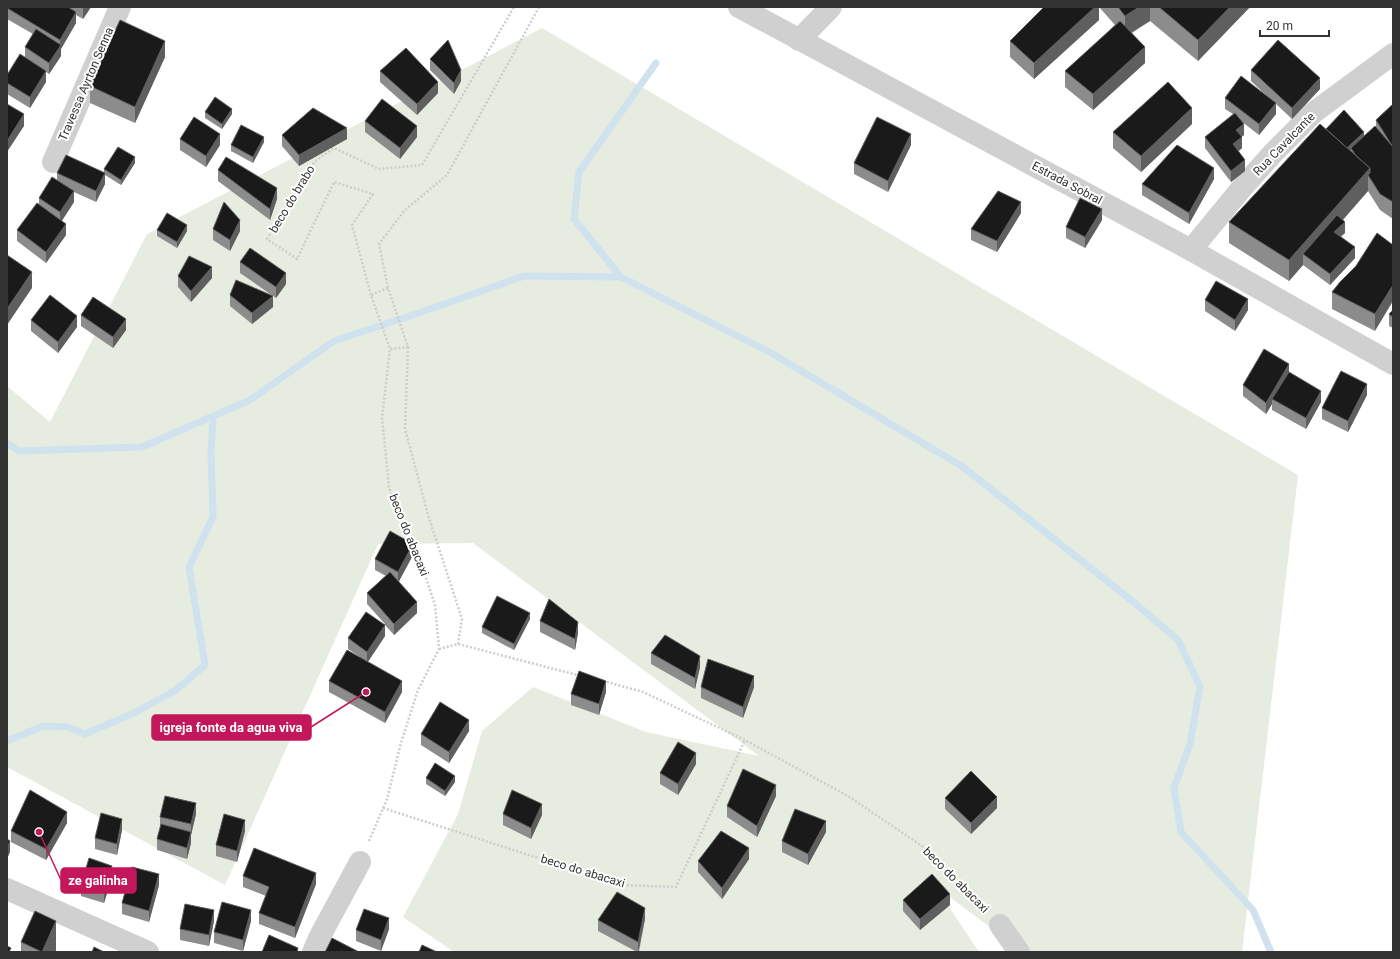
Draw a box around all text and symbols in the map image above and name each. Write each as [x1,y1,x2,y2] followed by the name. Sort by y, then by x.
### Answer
[1260,12,1329,38] scale bar
[1266,19,1293,33] text: 20 m
[56,25,116,143] street label: Travessa Ayrton Senna
[1250,109,1318,179] street label: Rua Cavalcante
[1029,159,1105,207] street label: Estrada Sobral
[266,162,318,235] street label: beco do brabo
[386,492,432,578] street label: beco do abacaxi
[152,715,311,740] callout: igreja fonte da agua viva
[160,720,302,735] text: igreja fonte da agua viva
[920,844,992,916] street label: beco do abacaxi
[539,852,627,890] street label: beco do abacaxi
[61,868,136,893] callout: ze galinha
[68,873,128,888] text: ze galinha

